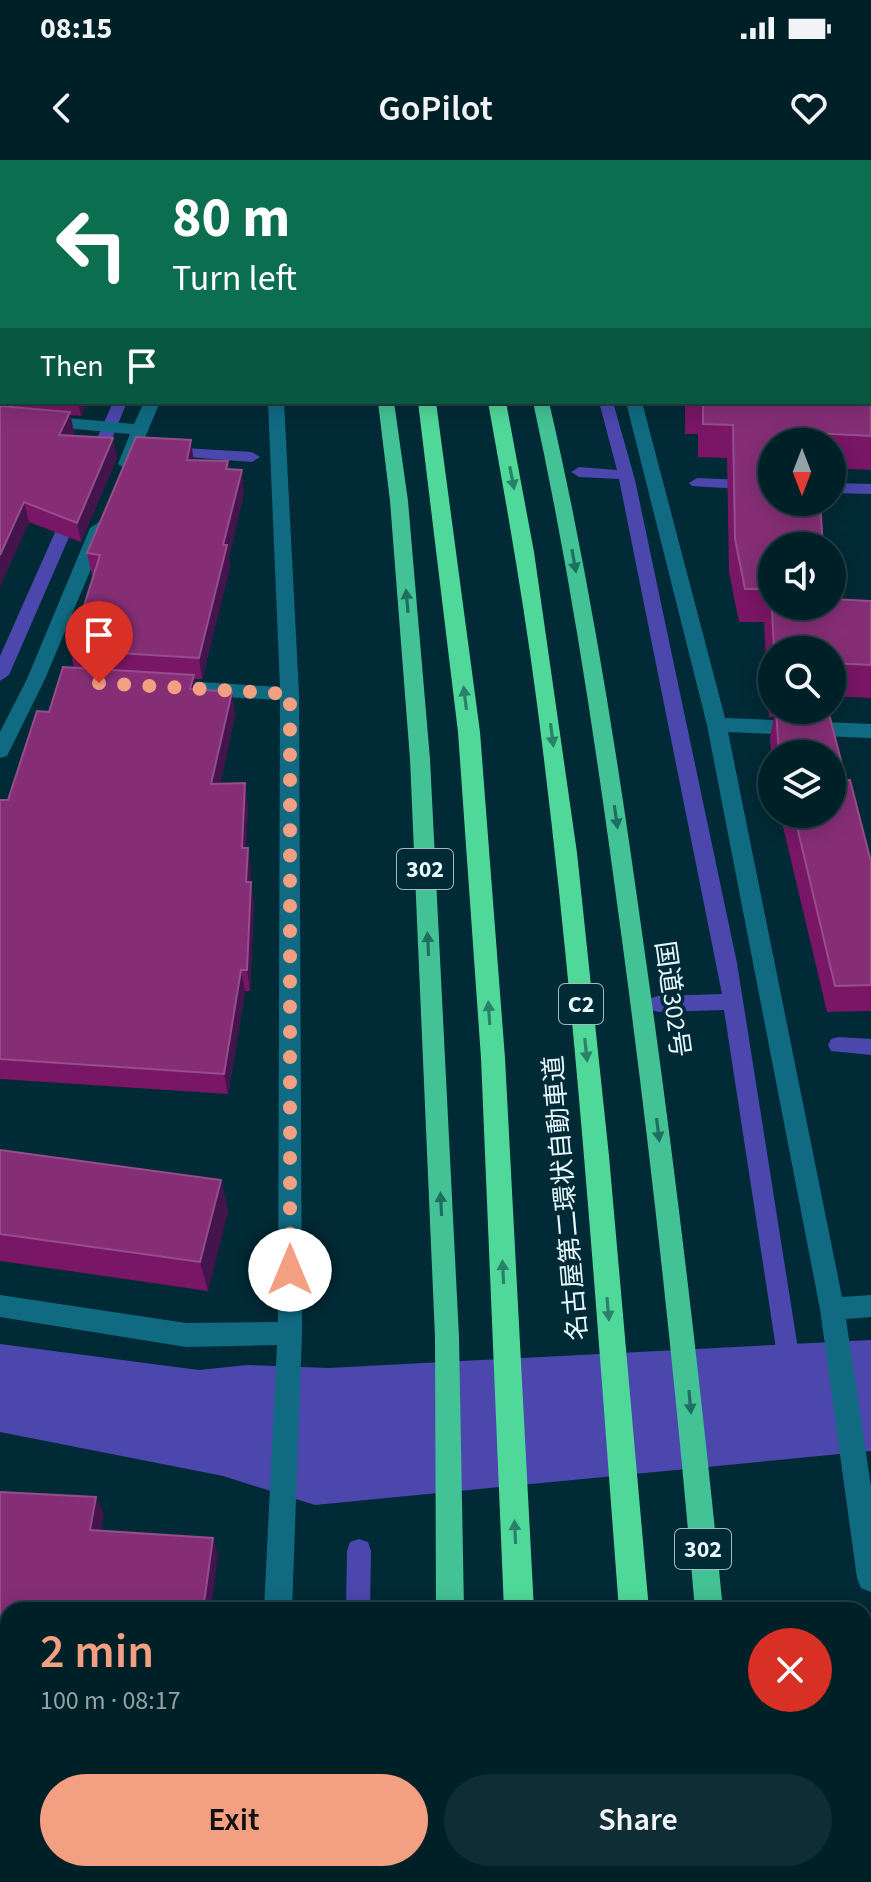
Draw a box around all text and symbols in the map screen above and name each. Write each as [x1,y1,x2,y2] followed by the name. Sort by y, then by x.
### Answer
[40,7,112,50] text: 08:15
[378,83,493,134] text: GoPilot
[40,86,84,130] icon: back
[787,86,831,130] icon: heart
[172,179,290,258] text: 80 m
[40,192,144,296] icon: left
[172,253,297,304] text: Turn left
[120,344,164,388] icon: arrive
[40,345,104,388] text: Then
[758,428,846,516] north arrow
[758,428,846,828] map controls
[507,466,519,491] one-way arrow
[758,532,846,620] button: sound
[568,548,581,573] one-way arrow
[400,588,413,613] one-way arrow
[65,601,133,683] pin
[77,613,121,657] icon: arrive
[758,636,846,724] button: search
[459,685,472,710] one-way arrow
[545,723,558,748] one-way arrow
[758,740,846,828] button: layers
[609,805,622,830] one-way arrow
[397,849,453,889] road number: 302
[422,931,435,956] one-way arrow
[646,939,699,1059] street label: 国道302号
[559,984,603,1024] road number: C2
[482,1000,495,1025] one-way arrow
[580,1037,593,1062] one-way arrow
[535,1054,596,1342] street label: 名古屋第二環状自動車道
[652,1118,665,1143] one-way arrow
[434,1191,447,1216] one-way arrow
[248,1228,332,1312] position arrow
[496,1259,509,1284] one-way arrow
[602,1297,615,1322] one-way arrow
[684,1390,697,1415] one-way arrow
[509,1519,522,1544] one-way arrow
[675,1529,731,1569] road number: 302
[40,1618,154,1686] text: 2 min
[748,1628,832,1712] button: close
[40,1682,181,1719] text: 100 m · 08:17
[40,1774,428,1866] button: Exit
[444,1774,832,1866] button: Share

